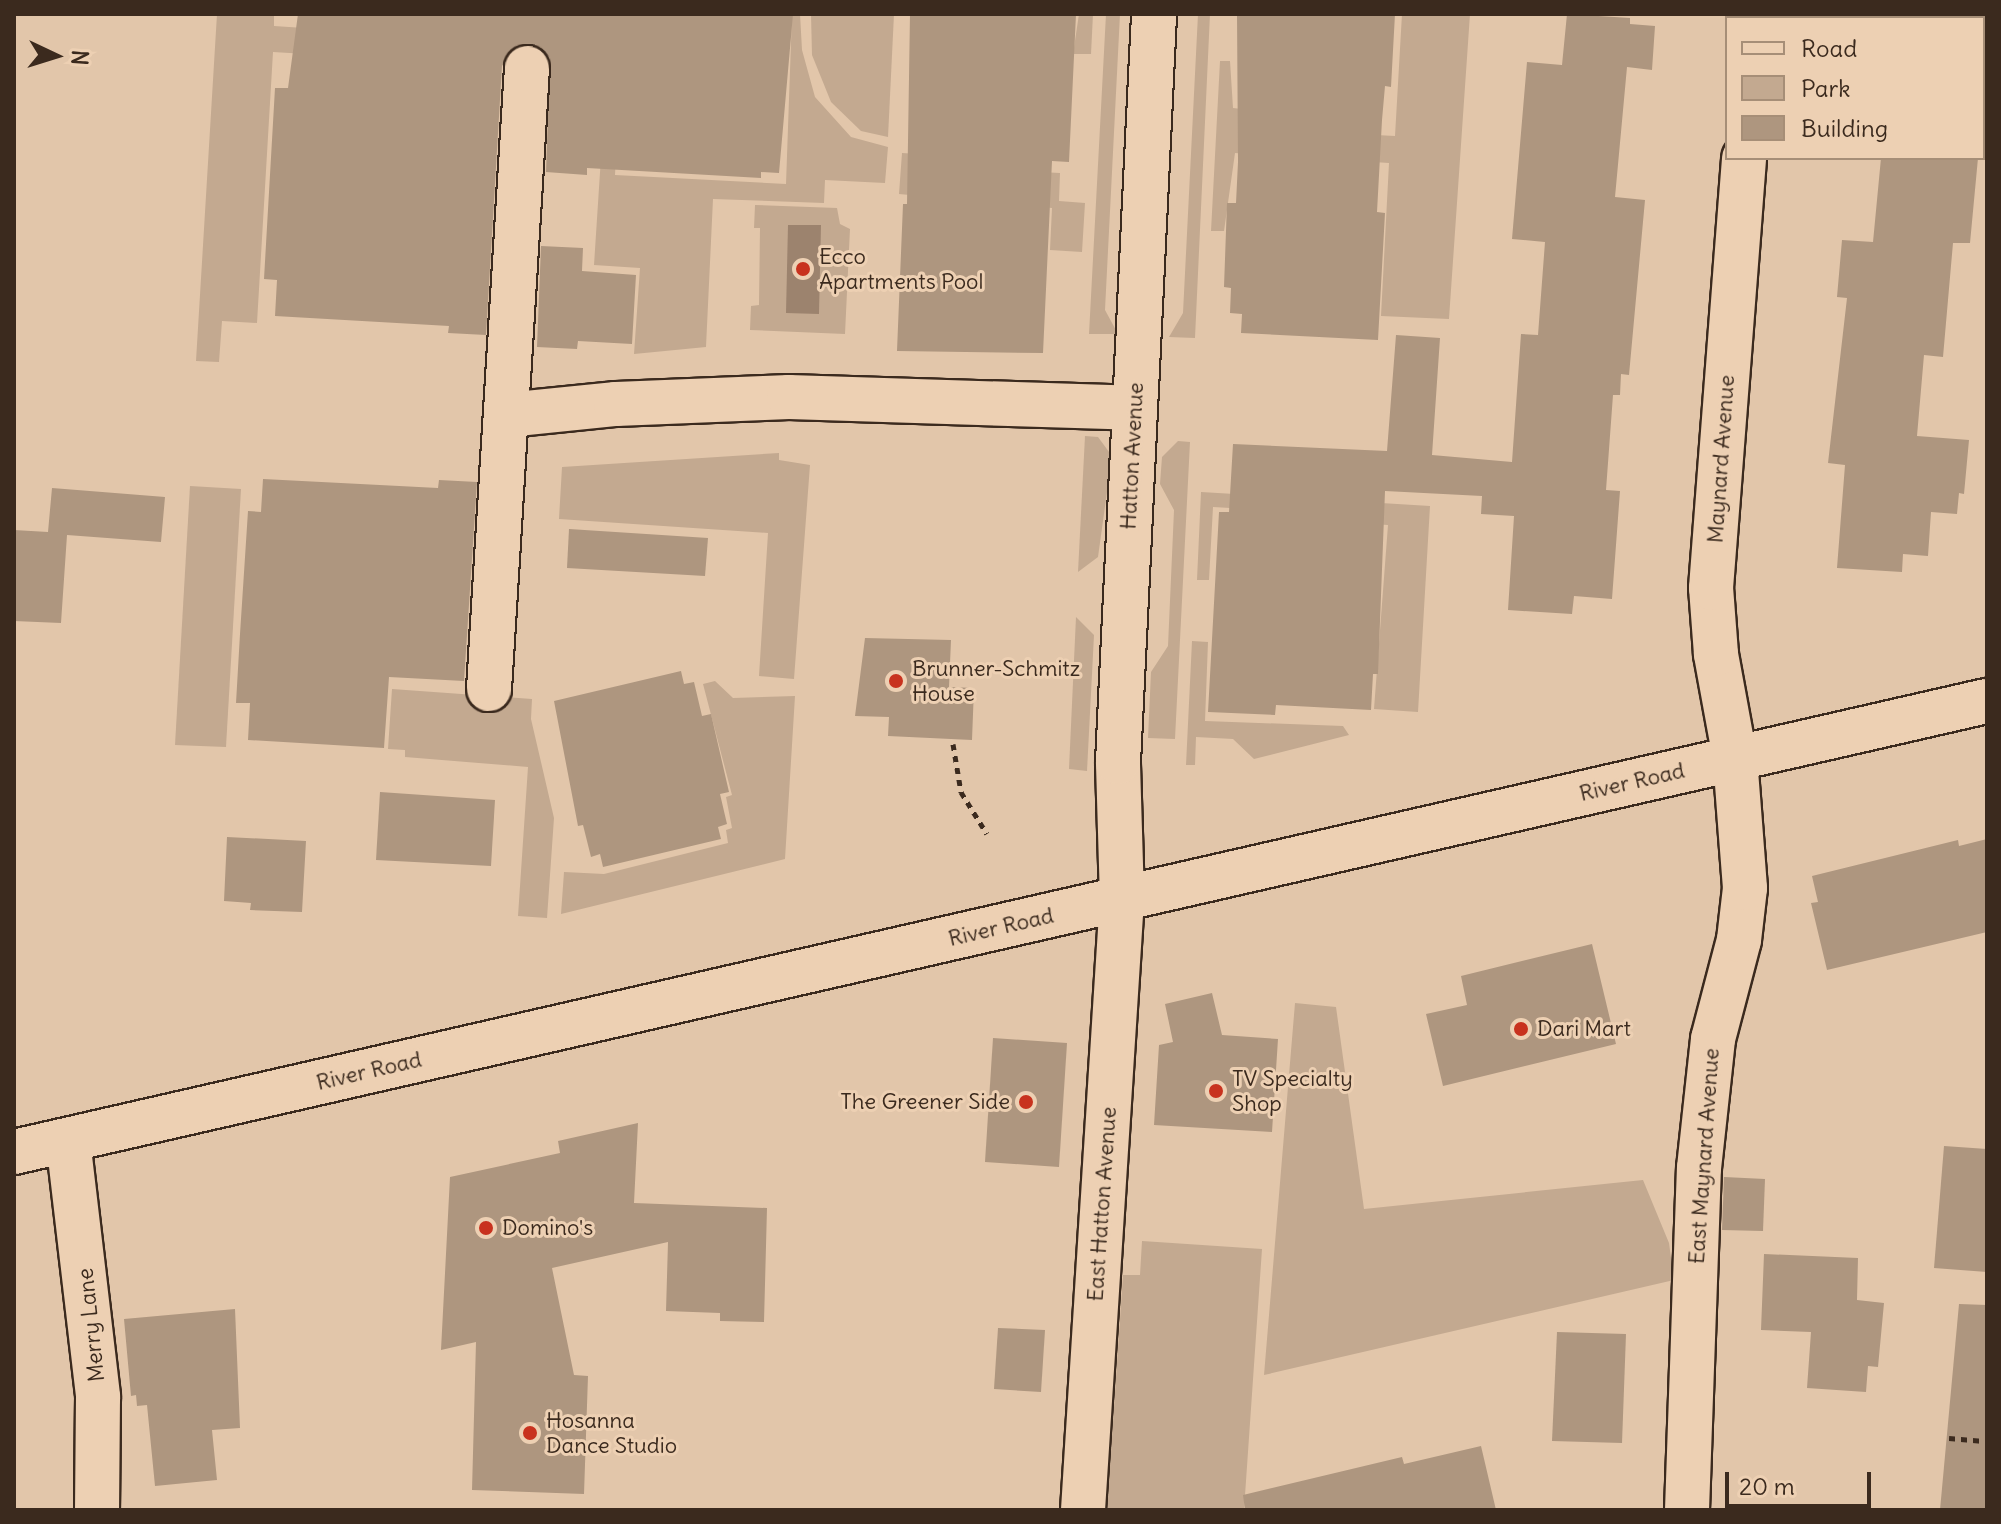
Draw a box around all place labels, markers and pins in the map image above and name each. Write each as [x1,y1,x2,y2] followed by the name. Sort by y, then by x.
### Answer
[819,243,983,294] place label: Ecco Apartments Pool
[794,260,812,278] marker: Ecco Apartments Pool
[912,655,1080,706] place label: Brunner-Schmitz House
[887,672,905,690] marker: Brunner-Schmitz House
[1537,1016,1631,1042] place label: Dari Mart
[1512,1020,1530,1038] marker: Dari Mart
[1232,1065,1353,1116] place label: TV Specialty Shop
[1207,1082,1225,1100] marker: TV Specialty Shop
[840,1089,1010,1115] place label: The Greener Side
[1017,1093,1035,1111] marker: The Greener Side
[502,1215,593,1241] place label: Domino's
[477,1219,495,1237] marker: Domino's
[546,1407,677,1458] place label: Hosanna Dance Studio
[521,1424,539,1442] marker: Hosanna Dance Studio

